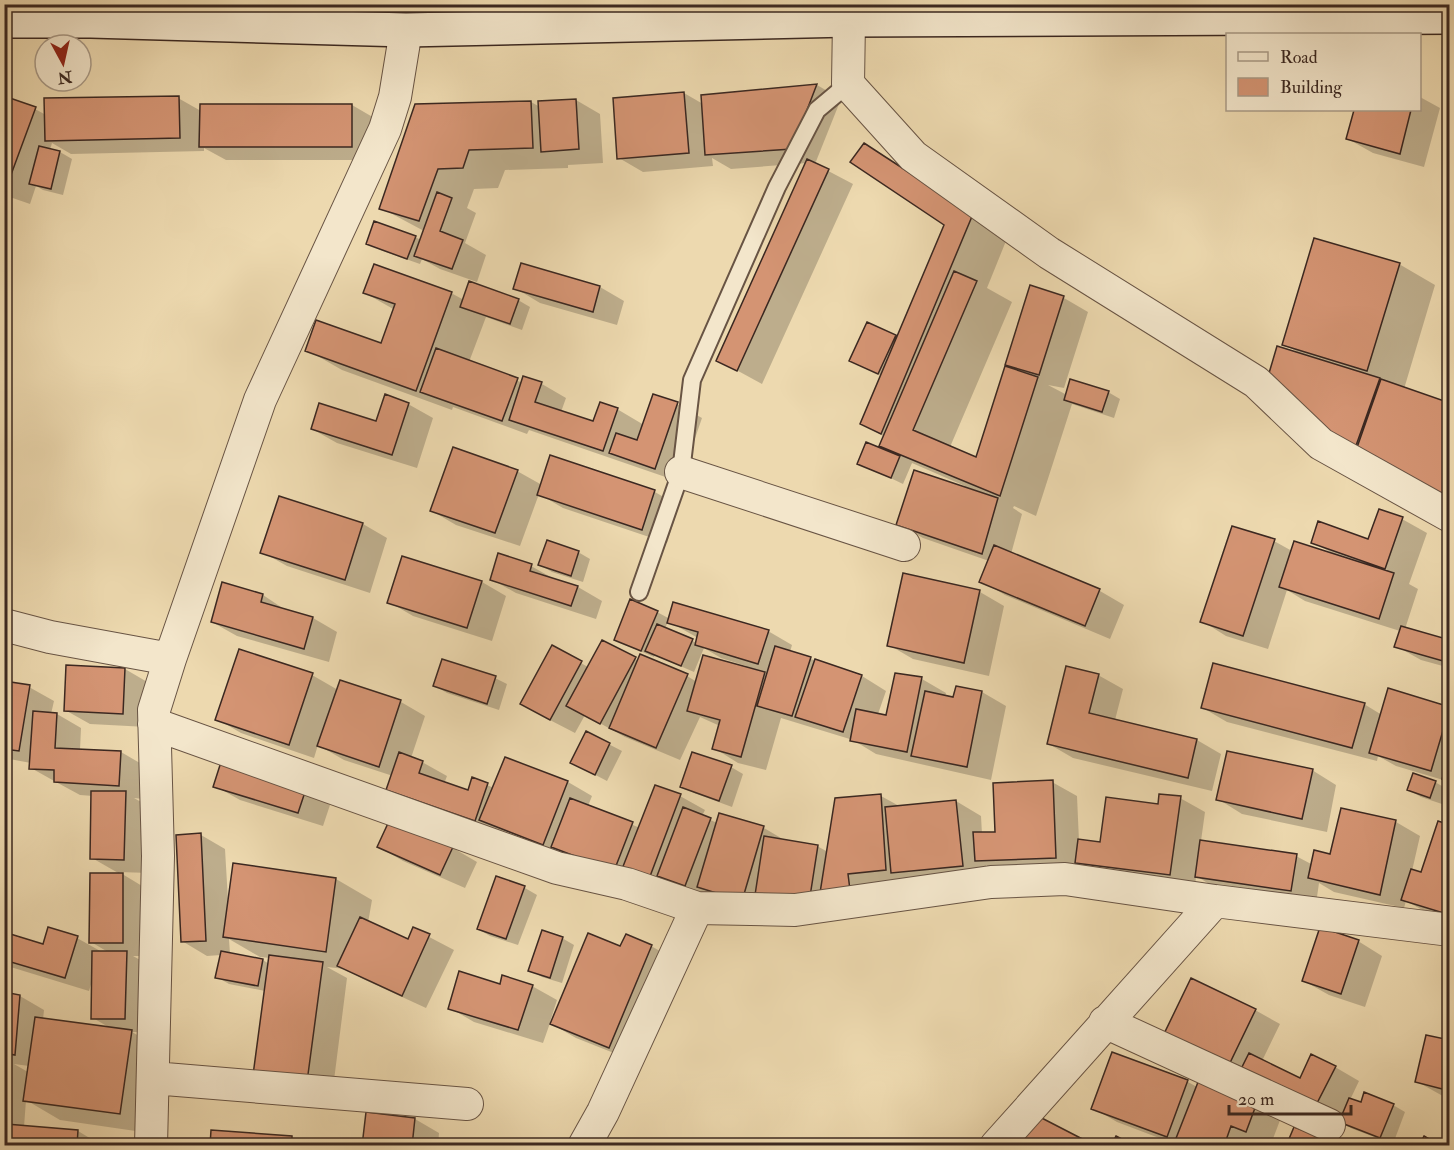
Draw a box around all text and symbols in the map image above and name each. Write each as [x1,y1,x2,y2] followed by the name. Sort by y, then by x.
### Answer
[33,33,93,93] north arrow
[1226,33,1421,111] legend
[1280,46,1318,69] text: Road
[56,66,74,88] text: N
[1280,76,1343,99] text: Building
[1229,1078,1350,1116] scale bar
[1238,1088,1274,1111] text: 20 m

